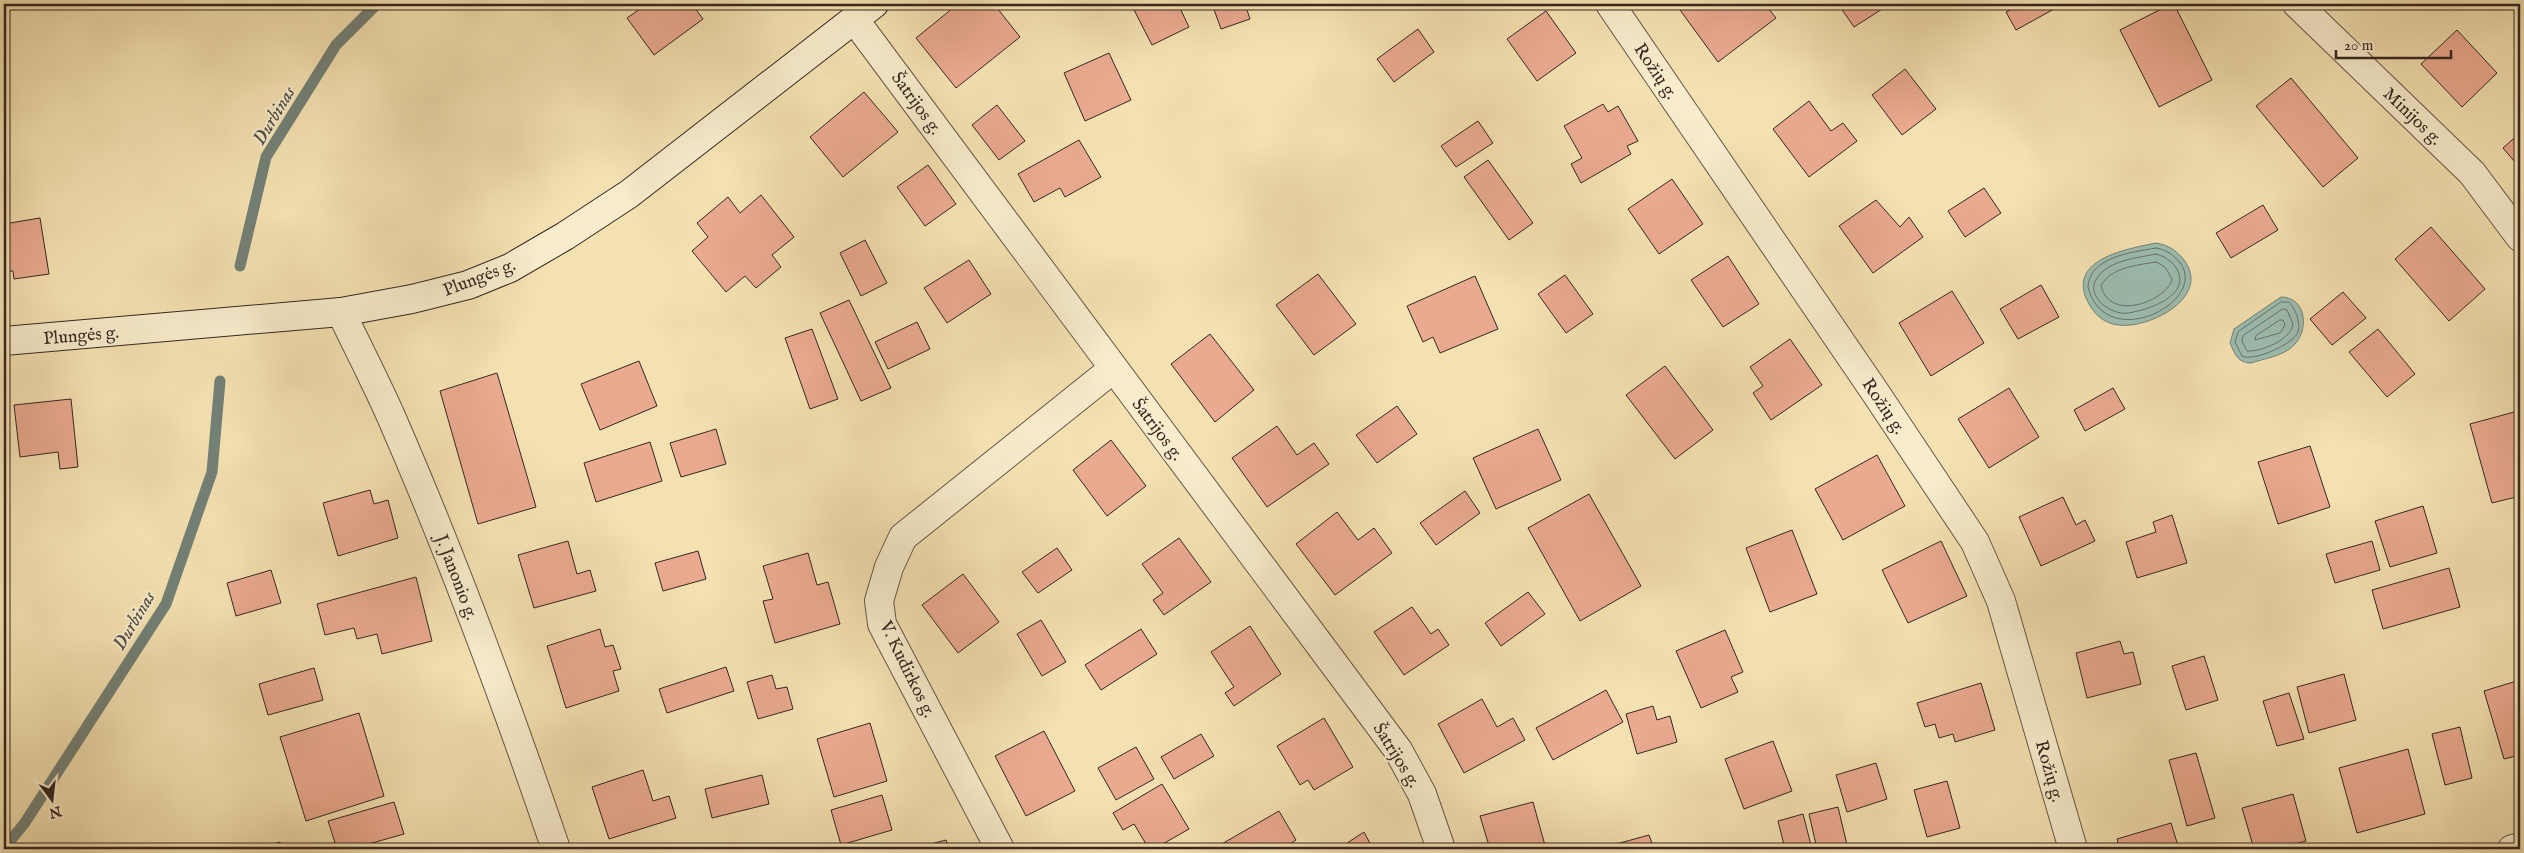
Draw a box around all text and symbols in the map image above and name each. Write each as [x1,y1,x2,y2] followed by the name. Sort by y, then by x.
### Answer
[2336,28,2452,60] scale bar
[2344,36,2374,55] text: 20 m
[1628,39,1682,104] street label: Rožių g.
[885,67,948,140] street label: Šatrijos g.
[248,82,302,150] water label: Durbinas
[2377,83,2446,151] street label: Minijos g.
[440,254,519,303] street label: Plungės g.
[42,322,120,351] street label: Plungės g.
[1856,374,1910,439] street label: Rožių g.
[1126,393,1189,466] street label: Šatrijos g.
[428,530,482,624] street label: J. Janonio g.
[108,587,162,655] water label: Durbinas
[873,617,940,722] street label: V. Kudirkos g.
[1367,718,1426,793] street label: Šatrijos g.
[2029,738,2068,805] street label: Rožių g.
[28,776,78,826] north arrow
[47,801,64,822] text: N

